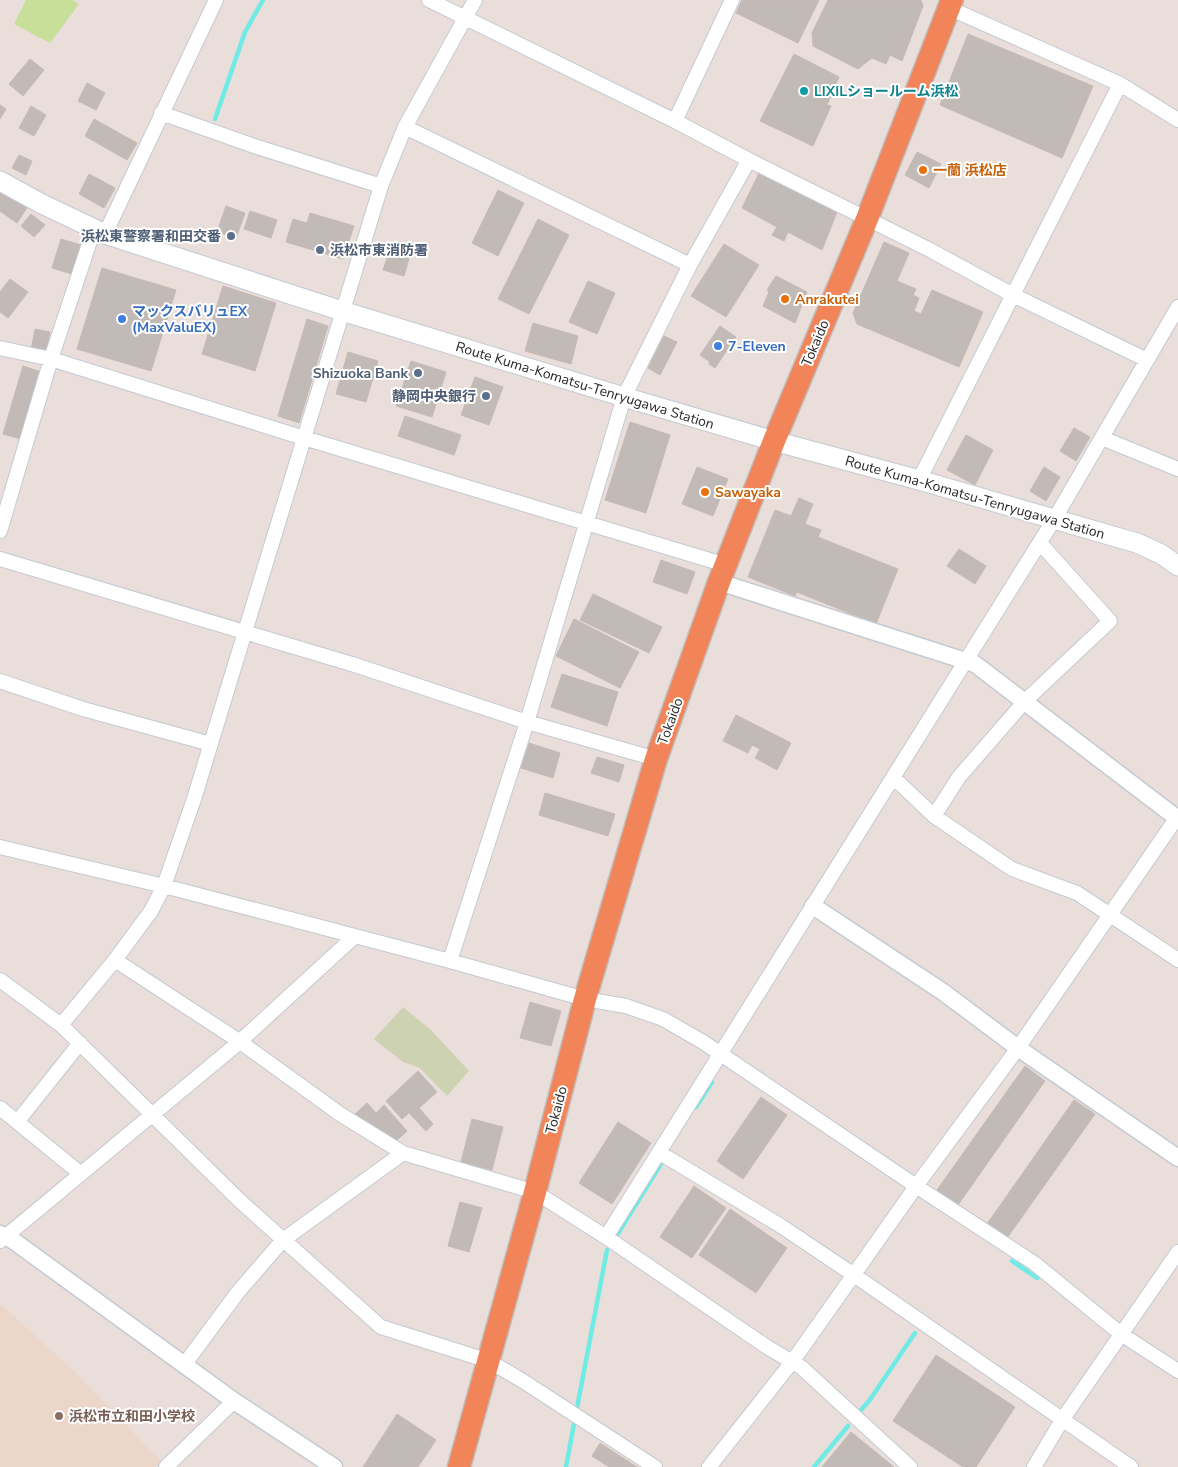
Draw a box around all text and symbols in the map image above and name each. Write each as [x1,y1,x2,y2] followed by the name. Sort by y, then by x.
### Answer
[814,82,959,101] place label: LIXILショールーム浜松
[798,85,810,97] marker: LIXILショールーム浜松
[933,161,1007,180] place label: 一蘭 浜松店
[917,164,929,176] marker: 一蘭 浜松店
[81,227,221,246] place label: 浜松東警察署和田交番
[225,230,237,242] marker: 浜松東警察署和田交番
[330,241,428,260] place label: 浜松市東消防署
[314,244,326,256] marker: 浜松市東消防署
[795,290,859,309] place label: Anrakutei
[779,293,791,305] marker: Anrakutei
[132,302,248,337] place label: マックスバリュEX (MaxValuEX)
[116,313,128,325] marker: マックスバリュEX (MaxValuEX)
[797,317,834,369] street label: Tokaido
[453,337,716,434] street label: Route Kuma-Komatsu-Tenryugawa Station
[728,337,786,356] place label: 7-Eleven
[712,340,724,352] marker: 7-Eleven
[313,364,408,383] place label: Shizuoka Bank
[412,367,424,379] marker: Shizuoka Bank
[392,387,476,406] place label: 静岡中央銀行
[480,390,492,402] marker: 静岡中央銀行
[843,451,1107,544] street label: Route Kuma-Komatsu-Tenryugawa Station
[715,483,781,502] place label: Sawayaka
[699,486,711,498] marker: Sawayaka
[653,695,688,747] street label: Tokaido
[541,1084,572,1136] street label: Tokaido
[69,1407,195,1426] place label: 浜松市立和田小学校
[53,1410,65,1422] marker: 浜松市立和田小学校

